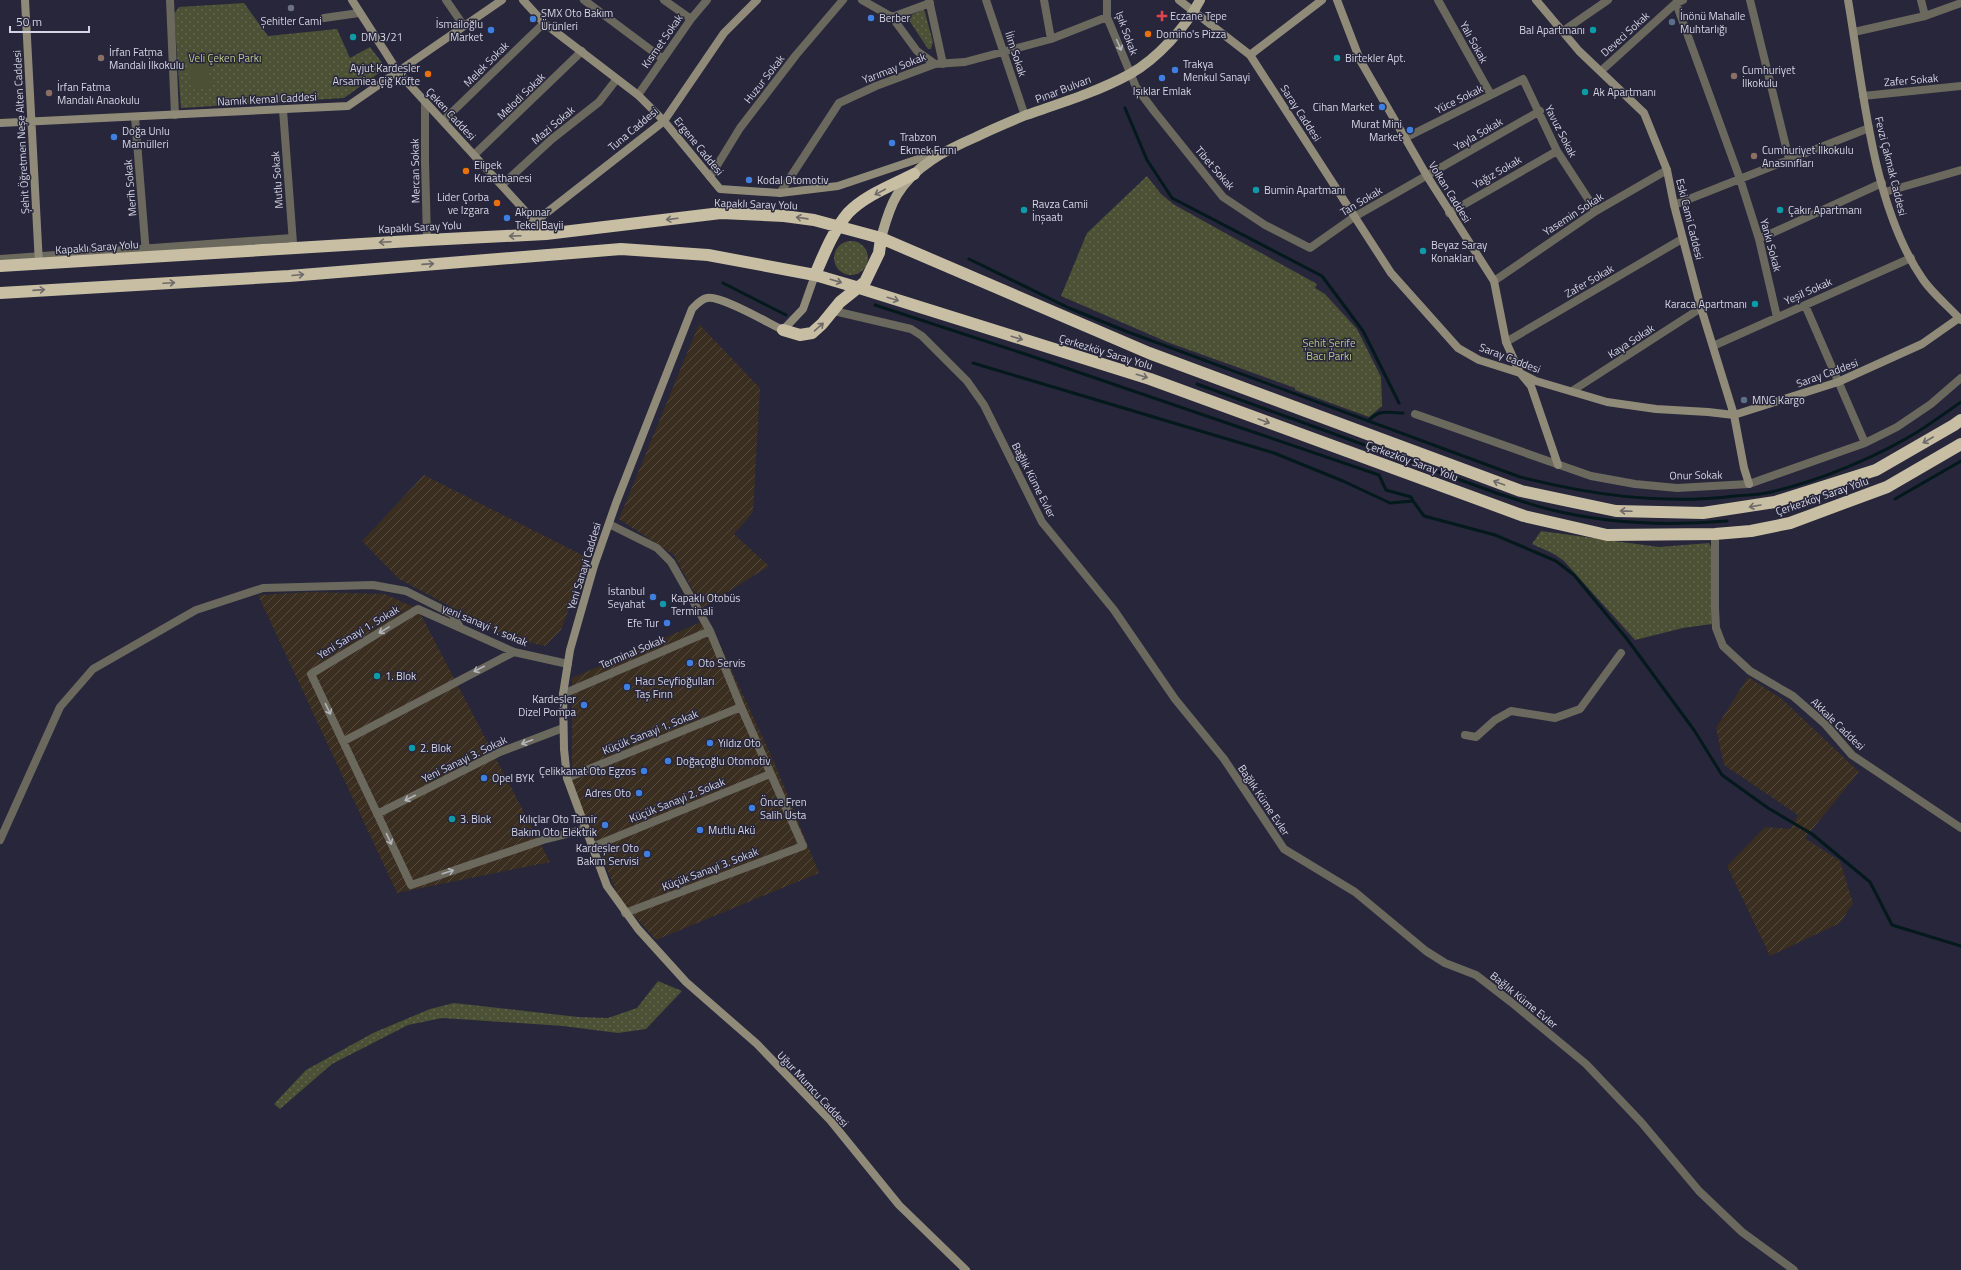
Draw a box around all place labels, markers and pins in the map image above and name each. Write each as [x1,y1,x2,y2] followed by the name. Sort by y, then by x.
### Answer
[286,3,296,13] marker: Şehitler Cami
[541,5,613,34] place label: SMX Oto Bakım Ürünleri
[1170,8,1227,24] place label: Eczane Tepe
[1680,8,1746,37] place label: İnönü Mahalle Muhtarlığı
[879,10,910,26] place label: Berber
[1157,11,1167,21] marker: Eczane Tepe
[260,13,322,29] place label: Şehitler Cami
[866,13,876,23] marker: Berber
[528,14,538,24] marker: SMX Oto Bakım Ürünleri
[436,16,483,45] place label: İsmailoğlu Market
[1667,17,1677,27] marker: İnönü Mahalle Muhtarlığı
[1519,22,1585,38] place label: Bal Apartmanı
[486,25,496,35] marker: İsmailoğlu Market
[1588,25,1598,35] marker: Bal Apartmanı
[1156,26,1227,42] place label: Domino's Pizza
[361,29,403,45] place label: DM 3/21
[1143,29,1153,39] marker: Domino's Pizza
[348,32,358,42] marker: DM 3/21
[109,44,184,73] place label: İrfan Fatma Mandalı İlkokulu
[1345,50,1406,66] place label: Birtekler Apt.
[96,53,106,63] marker: İrfan Fatma Mandalı İlkokulu
[1332,53,1342,63] marker: Birtekler Apt.
[1183,56,1250,85] place label: Trakya Menkul Sanayi
[332,60,420,89] place label: Ayjut Kardeşler Arsamiea Çiğ Köfte
[1742,62,1796,91] place label: Cumhuriyet İlkokulu
[1170,65,1180,75] marker: Trakya Menkul Sanayi
[423,69,433,79] marker: Ayjut Kardeşler Arsamiea Çiğ Köfte
[1729,71,1739,81] marker: Cumhuriyet İlkokulu
[1157,73,1167,83] marker: Işıklar Emlak
[57,79,140,108] place label: İrfan Fatma Mandalı Anaokulu
[1133,83,1192,99] place label: Işıklar Emlak
[1593,84,1656,100] place label: Ak Apartmanı
[1580,87,1590,97] marker: Ak Apartmanı
[44,88,54,98] marker: İrfan Fatma Mandalı Anaokulu
[1313,99,1374,115] place label: Cihan Market
[1377,102,1387,112] marker: Cihan Market
[1351,116,1402,145] place label: Murat Mini Market
[122,123,170,152] place label: Doğa Unlu Mamülleri
[1405,125,1415,135] marker: Murat Mini Market
[900,129,956,158] place label: Trabzon Ekmek Fırını
[109,132,119,142] marker: Doğa Unlu Mamülleri
[887,138,897,148] marker: Trabzon Ekmek Fırını
[1762,142,1854,171] place label: Cumhuriyet İlkokulu Anasınıfları
[1749,151,1759,161] marker: Cumhuriyet İlkokulu Anasınıfları
[474,157,532,186] place label: Elipek Kıraathanesi
[461,166,471,176] marker: Elipek Kıraathanesi
[757,172,829,188] place label: Kodal Otomotiv
[744,175,754,185] marker: Kodal Otomotiv
[1264,182,1345,198] place label: Bumin Apartmanı
[1251,185,1261,195] marker: Bumin Apartmanı
[437,189,489,218] place label: Lider Çorba ve Izgara
[1032,196,1088,225] place label: Ravza Camii İnşaatı
[492,198,502,208] marker: Lider Çorba ve Izgara
[1788,202,1862,218] place label: Çakır Apartmanı
[515,204,563,233] place label: Akpınar Tekel Bayii
[1019,205,1029,215] marker: Ravza Camii İnşaatı
[1775,205,1785,215] marker: Çakır Apartmanı
[502,213,512,223] marker: Akpınar Tekel Bayii
[1431,237,1488,266] place label: Beyaz Saray Konakları
[1418,246,1428,256] marker: Beyaz Saray Konakları
[1665,296,1747,312] place label: Karaca Apartmanı
[1750,299,1760,309] marker: Karaca Apartmanı
[1752,392,1805,408] place label: MNG Kargo
[1739,395,1749,405] marker: MNG Kargo
[608,583,645,612] place label: İstanbul Seyahat
[671,590,740,619] place label: Kapaklı Otobüs Terminali
[648,592,658,602] marker: İstanbul Seyahat
[658,599,668,609] marker: Kapaklı Otobüs Terminali
[627,615,659,631] place label: Efe Tur
[662,618,672,628] marker: Efe Tur
[698,655,746,671] place label: Oto Servis
[685,658,695,668] marker: Oto Servis
[385,668,417,684] place label: 1. Blok
[372,671,382,681] marker: 1. Blok
[635,673,714,702] place label: Hacı Seyfioğulları Taş Fırın
[622,682,632,692] marker: Hacı Seyfioğulları Taş Fırın
[518,691,576,720] place label: Kardeşler Dizel Pompa
[579,700,589,710] marker: Kardeşler Dizel Pompa
[718,735,761,751] place label: Yıldız Oto
[705,738,715,748] marker: Yıldız Oto
[420,740,452,756] place label: 2. Blok
[407,743,417,753] marker: 2. Blok
[676,753,771,769] place label: Doğaçoğlu Otomotiv
[663,756,673,766] marker: Doğaçoğlu Otomotiv
[539,763,636,779] place label: Çelikkanat Oto Egzos
[639,766,649,776] marker: Çelikkanat Oto Egzos
[492,770,535,786] place label: Opel BYK
[479,773,489,783] marker: Opel BYK
[585,785,631,801] place label: Adres Oto
[634,788,644,798] marker: Adres Oto
[760,794,807,823] place label: Önce Fren Salih Usta
[747,803,757,813] marker: Önce Fren Salih Usta
[460,811,492,827] place label: 3. Blok
[511,811,598,840] place label: Kılıçlar Oto Tamir Bakım Oto Elektrik
[447,814,457,824] marker: 3. Blok
[600,820,610,830] marker: Kılıçlar Oto Tamir Bakım Oto Elektrik
[708,822,756,838] place label: Mutlu Akü
[695,825,705,835] marker: Mutlu Akü
[576,840,639,869] place label: Kardeşler Oto Bakım Servisi
[642,849,652,859] marker: Kardeşler Oto Bakım Servisi

